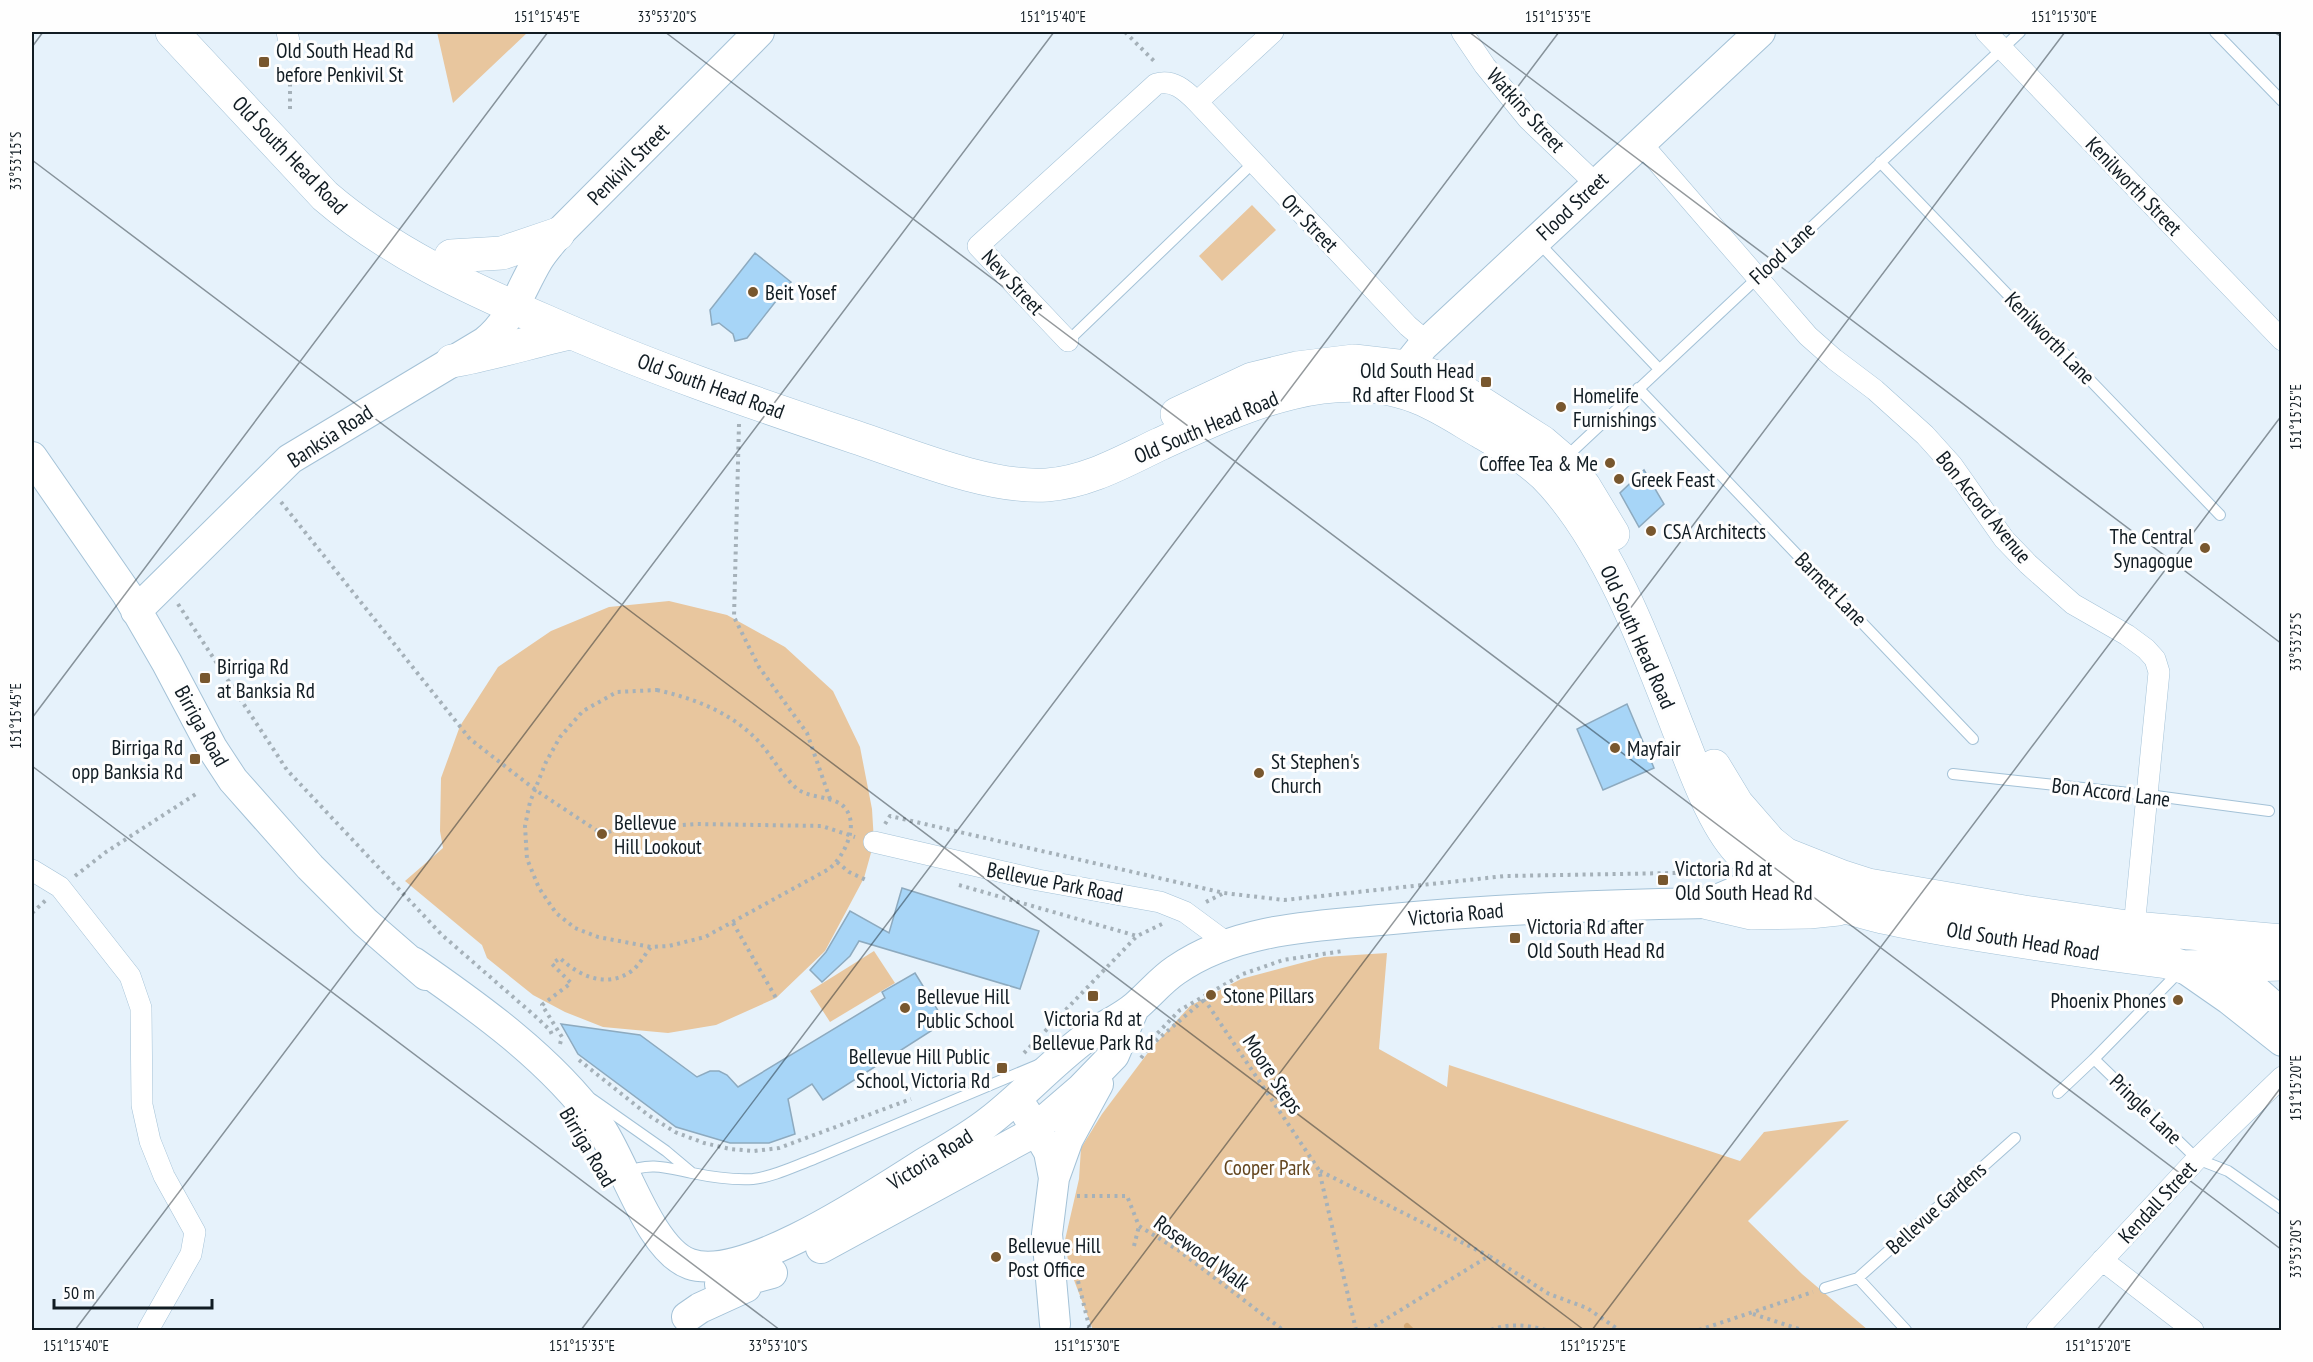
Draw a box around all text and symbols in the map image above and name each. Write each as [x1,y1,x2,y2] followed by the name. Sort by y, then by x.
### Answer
[514,7,580,26] text: 151°15'45"E
[637,7,697,26] text: 33°53'20"S
[1020,7,1086,26] text: 151°15'40"E
[1525,7,1591,26] text: 151°15'35"E
[2031,7,2097,26] text: 151°15'30"E
[276,37,414,88] place label: Old South Head Rd before Penkivil St
[257,55,271,69] marker: Old South Head Rd before Penkivil St
[1481,62,1571,158] street label: Watkins Street
[227,90,353,220] street label: Old South Head Road
[581,117,675,211] street label: Penkivil Street
[6,131,25,191] text: 33°53'15"S
[2080,131,2188,241] street label: Kenilworth Street
[1530,166,1614,246] street label: Flood Street
[1276,188,1345,258] street label: Orr Street
[1744,216,1820,290] street label: Flood Lane
[976,244,1050,321] street label: New Street
[765,279,837,306] place label: Beit Yosef
[746,285,760,299] marker: Beit Yosef
[1999,286,2101,390] street label: Kenilworth Lane
[634,347,788,425] street label: Old South Head Road
[1352,357,1474,408] place label: Old South Head Rd after Flood St
[1479,375,1493,389] marker: Old South Head Rd after Flood St
[1573,382,1657,433] place label: Homelife Furnishings
[1130,384,1282,470] street label: Old South Head Road
[2286,384,2305,450] text: 151°15'25"E
[282,399,378,473] street label: Banksia Road
[1554,400,1568,414] marker: Homelife Furnishings
[1930,445,2038,569] street label: Bon Accord Avenue
[1479,450,1598,477] place label: Coffee Tea & Me
[1603,456,1617,470] marker: Coffee Tea & Me
[1631,466,1715,493] place label: Greek Feast
[1612,472,1626,486] marker: Greek Feast
[1663,518,1766,545] place label: CSA Architects
[2110,523,2193,574] place label: The Central Synagogue
[1644,524,1658,538] marker: CSA Architects
[2198,541,2212,555] marker: The Central Synagogue
[1789,546,1873,632] street label: Barnett Lane
[1594,561,1682,713] street label: Old South Head Road
[2286,612,2305,672] text: 33°53'25"S
[217,653,315,704] place label: Birriga Rd at Banksia Rd
[198,671,212,685] marker: Birriga Rd at Banksia Rd
[169,681,235,771] street label: Birriga Road
[6,683,25,749] text: 151°15'45"E
[72,734,183,785] place label: Birriga Rd opp Banksia Rd
[1627,735,1681,762] place label: Mayfair
[1608,741,1622,755] marker: Mayfair
[1271,748,1360,799] place label: St Stephen's Church
[188,752,202,766] marker: Birriga Rd opp Banksia Rd
[1252,766,1266,780] marker: St Stephen's Church
[2050,771,2172,813] street label: Bon Accord Lane
[614,809,702,860] place label: Bellevue Hill Lookout
[595,827,609,841] marker: Bellevue Hill Lookout
[1674,855,1813,906] place label: Victoria Rd at Old South Head Rd
[985,856,1125,908] street label: Bellevue Park Road
[1656,873,1670,887] marker: Victoria Rd at Old South Head Rd
[1406,896,1505,932] street label: Victoria Road
[1526,913,1665,964] place label: Victoria Rd after Old South Head Rd
[1945,916,2101,966] street label: Old South Head Road
[1508,931,1522,945] marker: Victoria Rd after Old South Head Rd
[1223,982,1314,1009] place label: Stone Pillars
[917,983,1014,1034] place label: Bellevue Hill Public School
[2050,987,2166,1014] place label: Phoenix Phones
[1204,988,1218,1002] marker: Stone Pillars
[1086,989,1100,1003] marker: Victoria Rd at Bellevue Park Rd
[2171,993,2185,1007] marker: Phoenix Phones
[898,1001,912,1015] marker: Bellevue Hill Public School
[1032,1005,1154,1056] place label: Victoria Rd at Bellevue Park Rd
[1237,1029,1309,1119] street label: Moore Steps
[849,1043,991,1094] place label: Bellevue Hill Public School, Victoria Rd
[2286,1055,2305,1121] text: 151°15'20"E
[995,1061,1009,1075] marker: Bellevue Hill Public School, Victoria Rd
[2104,1068,2188,1150] street label: Pringle Lane
[554,1102,622,1192] street label: Birriga Road
[882,1122,978,1196] street label: Victoria Road
[1224,1154,1310,1181] park label: Cooper Park
[2112,1155,2202,1249] street label: Kendall Street
[1880,1156,1992,1260] street label: Bellevue Gardens
[1149,1209,1255,1297] street label: Rosewood Walk
[2286,1219,2305,1279] text: 33°53'20"S
[1008,1232,1101,1283] place label: Bellevue Hill Post Office
[989,1250,1003,1264] marker: Bellevue Hill Post Office
[54,1272,212,1310] scale bar
[63,1281,95,1304] text: 50 m
[43,1336,109,1355] text: 151°15'40"E
[549,1336,615,1355] text: 151°15'35"E
[748,1336,808,1355] text: 33°53'10"S
[1054,1336,1120,1355] text: 151°15'30"E
[1560,1336,1626,1355] text: 151°15'25"E
[2065,1336,2131,1355] text: 151°15'20"E

